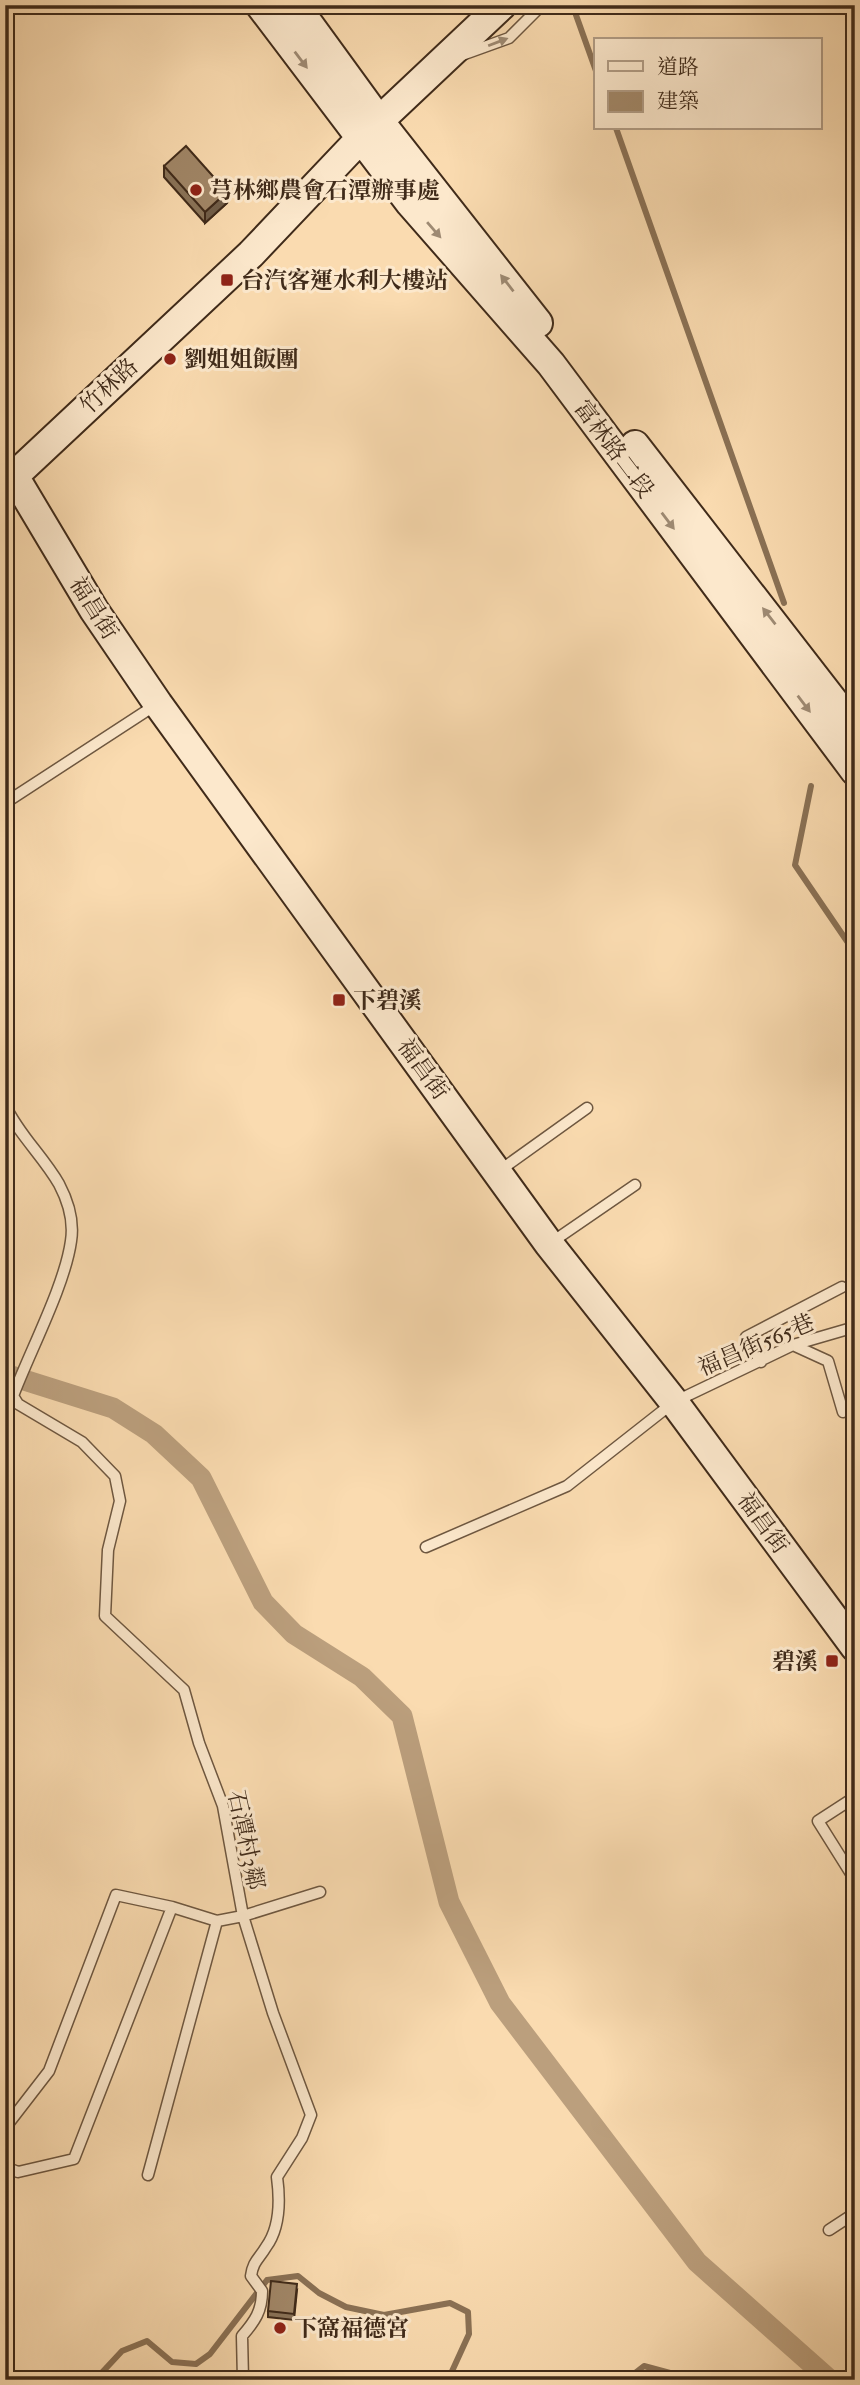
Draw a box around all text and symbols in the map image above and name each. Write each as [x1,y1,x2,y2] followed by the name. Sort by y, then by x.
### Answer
[488,36,509,47] one-way arrow
[594,38,822,130] legend
[294,51,308,69] one-way arrow
[657,54,699,81] text: 道路
[657,88,699,115] text: 建築
[210,176,440,205] place label: 芎林鄉農會石潭辦事處
[188,182,204,198] marker: 芎林鄉農會石潭辦事處
[426,221,442,239] one-way arrow
[241,266,448,295] place label: 台汽客運水利大樓站
[219,272,235,288] marker: 台汽客運水利大樓站
[500,275,515,292] one-way arrow
[184,345,299,374] place label: 劉姐姐飯團
[162,351,178,367] marker: 劉姐姐飯團
[74,352,144,420] street label: 竹林路
[568,394,660,504] street label: 富林路二段
[661,512,676,530] one-way arrow
[63,571,125,645] street label: 福昌街
[763,607,777,625] one-way arrow
[797,694,812,712] one-way arrow
[353,986,422,1015] place label: 下碧溪
[331,992,347,1008] marker: 下碧溪
[391,1033,455,1105] street label: 福昌街
[693,1307,819,1383] street label: 福昌街565巷
[731,1487,795,1559] street label: 福昌街
[772,1647,818,1676] place label: 碧溪
[824,1653,840,1669] marker: 碧溪
[221,1788,271,1892] street label: 石潭村3鄰
[294,2314,409,2343] place label: 下窩福德宮
[272,2320,288,2336] marker: 下窩福德宮

